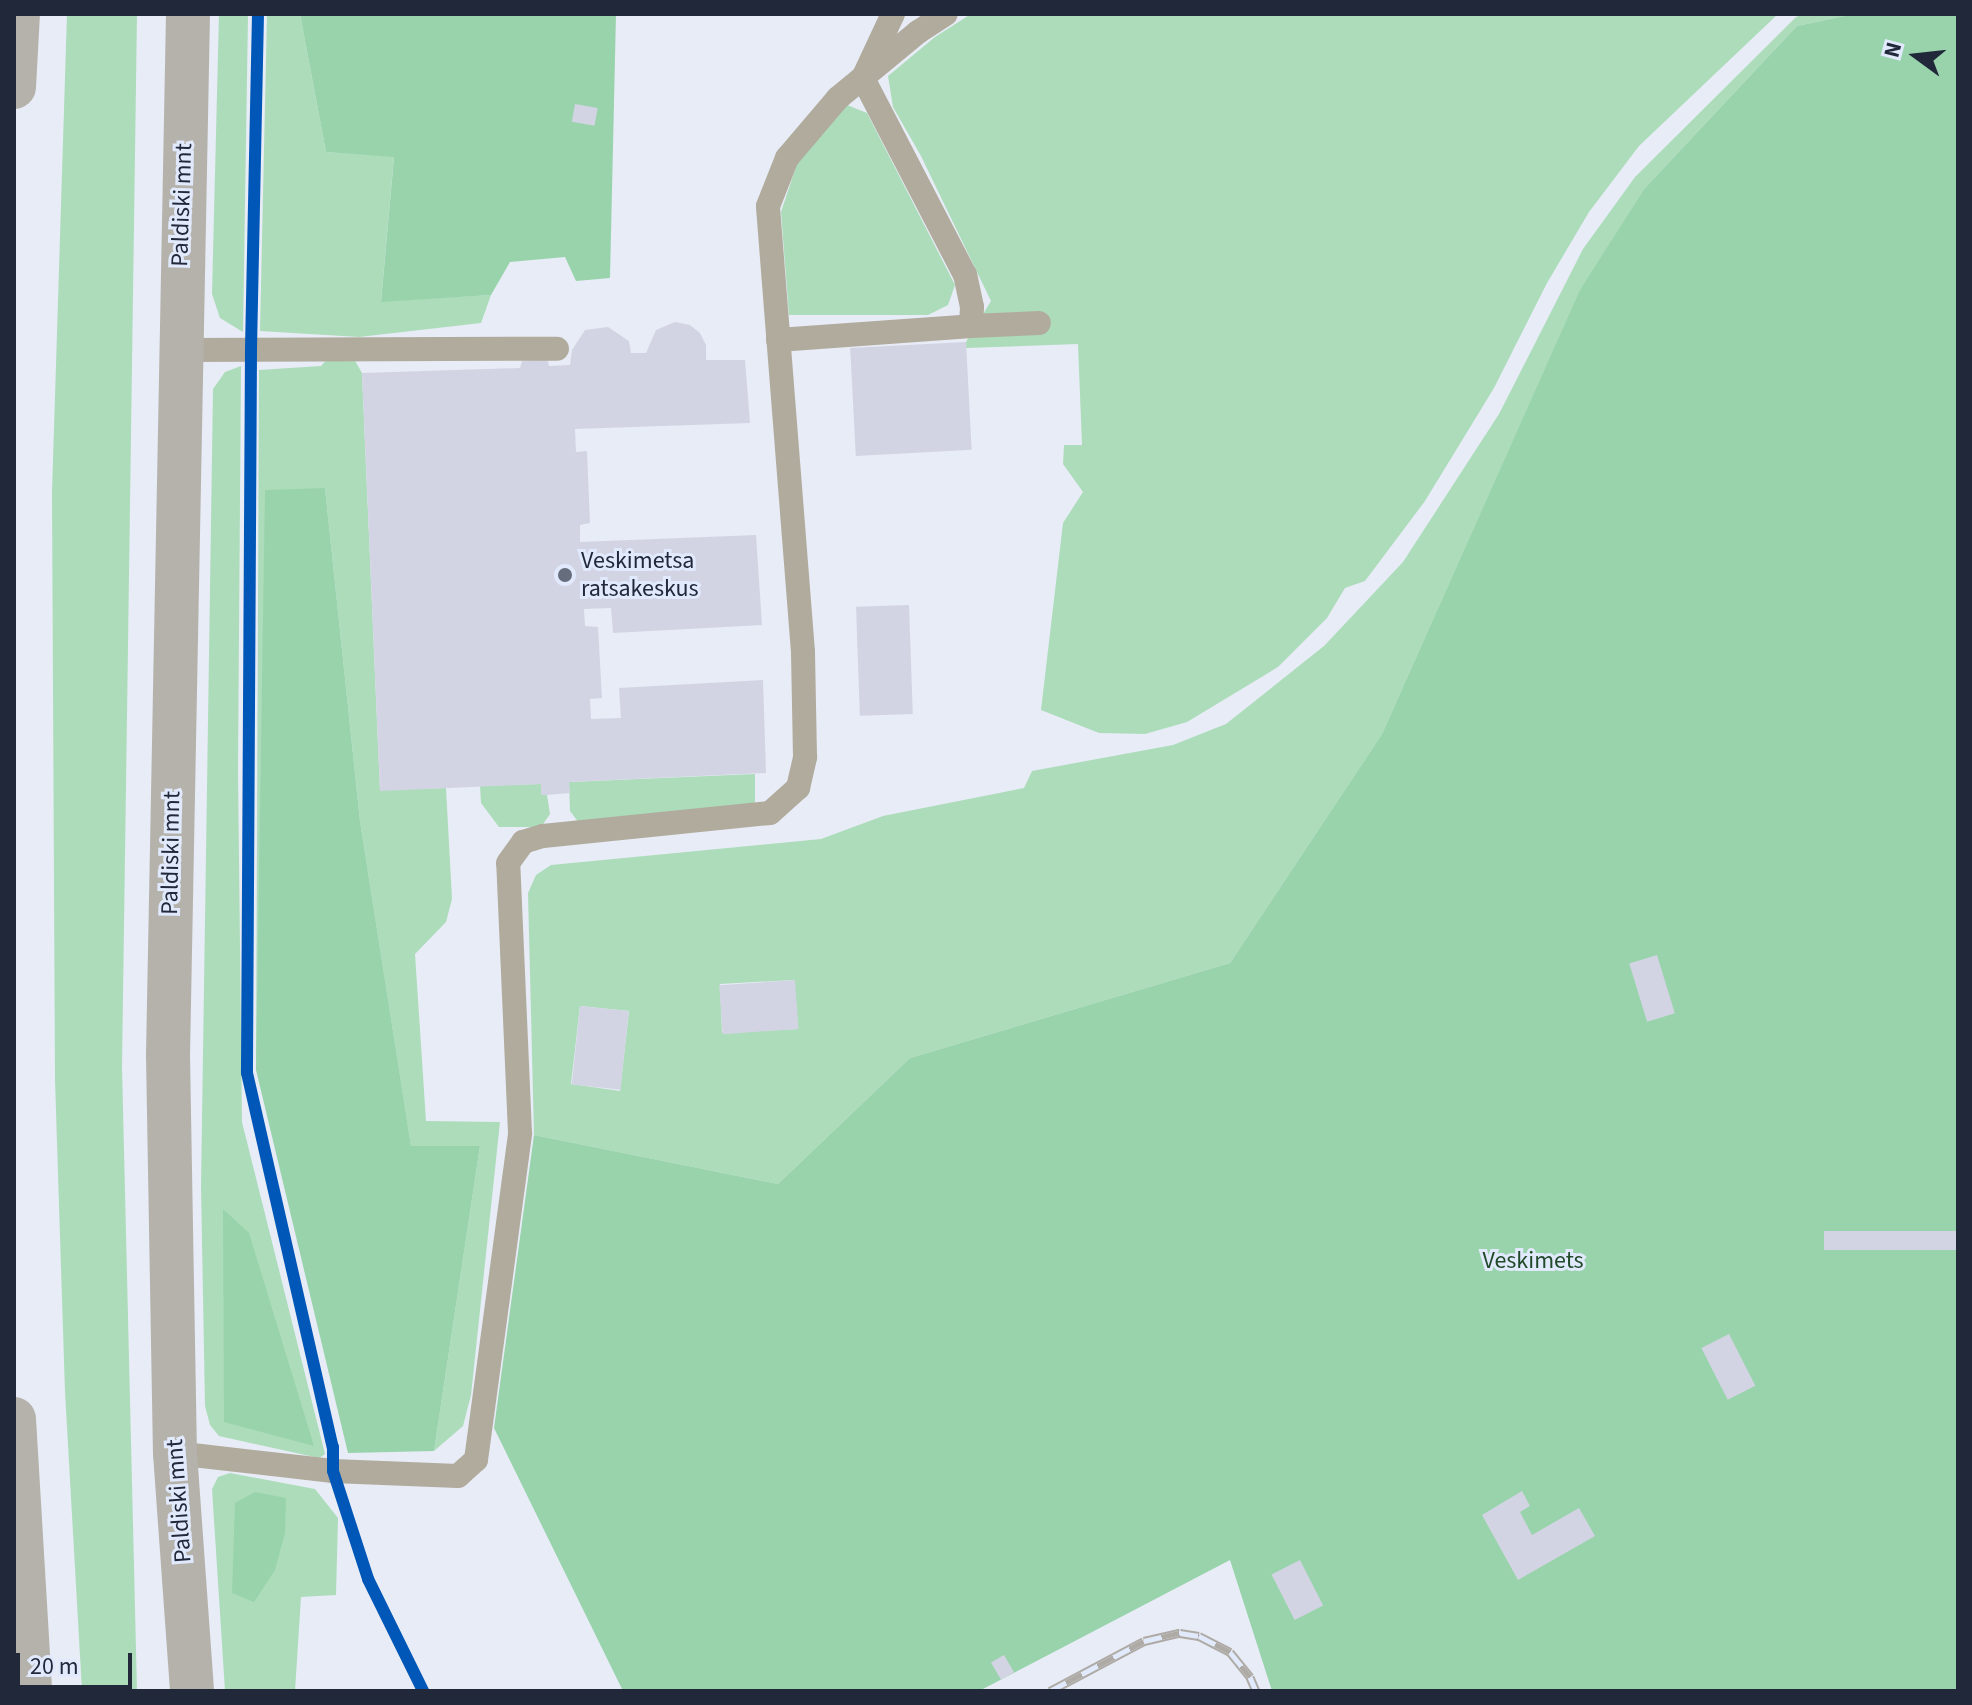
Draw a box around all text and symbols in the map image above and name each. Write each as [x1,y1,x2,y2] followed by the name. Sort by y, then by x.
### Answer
[1876,16,1956,96] north arrow
[1875,39,1910,61] text: N
[165,143,199,267] street label: Paldiski mnt
[581,547,699,603] place label: Veskimetsa ratsakeskus
[556,566,574,584] marker: Veskimetsa ratsakeskus
[156,791,186,915] street label: Paldiski mnt
[1482,1247,1584,1275] park label: Veskimets
[160,1438,198,1564] street label: Paldiski mnt
[20,1637,136,1687] scale bar
[30,1649,79,1684] text: 20 m

